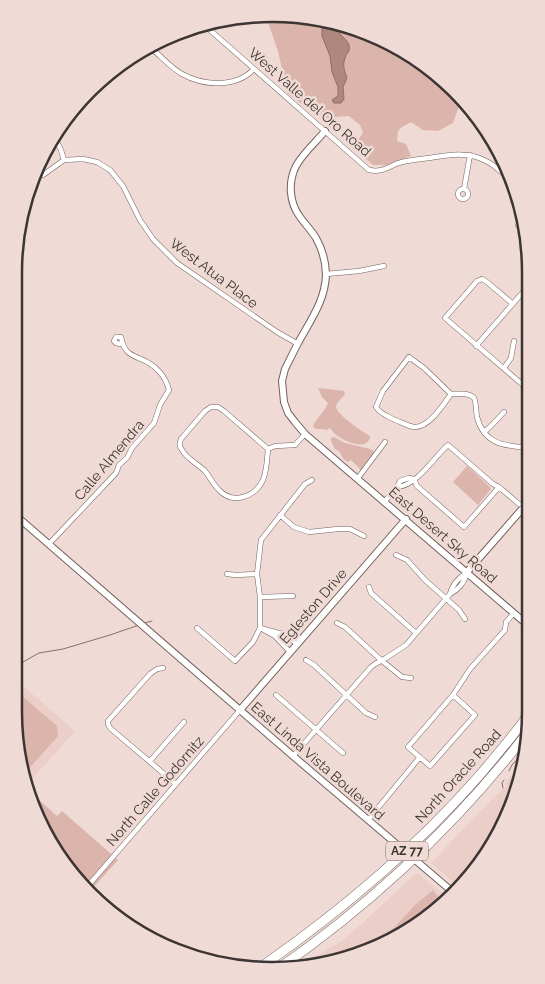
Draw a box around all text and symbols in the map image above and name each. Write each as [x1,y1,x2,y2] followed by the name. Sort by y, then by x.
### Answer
[246,45,374,159] street label: West Valle del Oro Road
[167,235,261,311] street label: West Atua Place
[71,417,147,503] street label: Calle Almendra
[386,484,500,586] street label: East Desert Sky Road
[276,565,350,647] street label: Egleston Drive
[248,699,388,823] street label: East Linda Vista Boulevard
[412,726,504,826] street label: North Oracle Road
[103,733,207,849] street label: North Calle Godornitz
[386,841,428,860] road number: AZ 77

